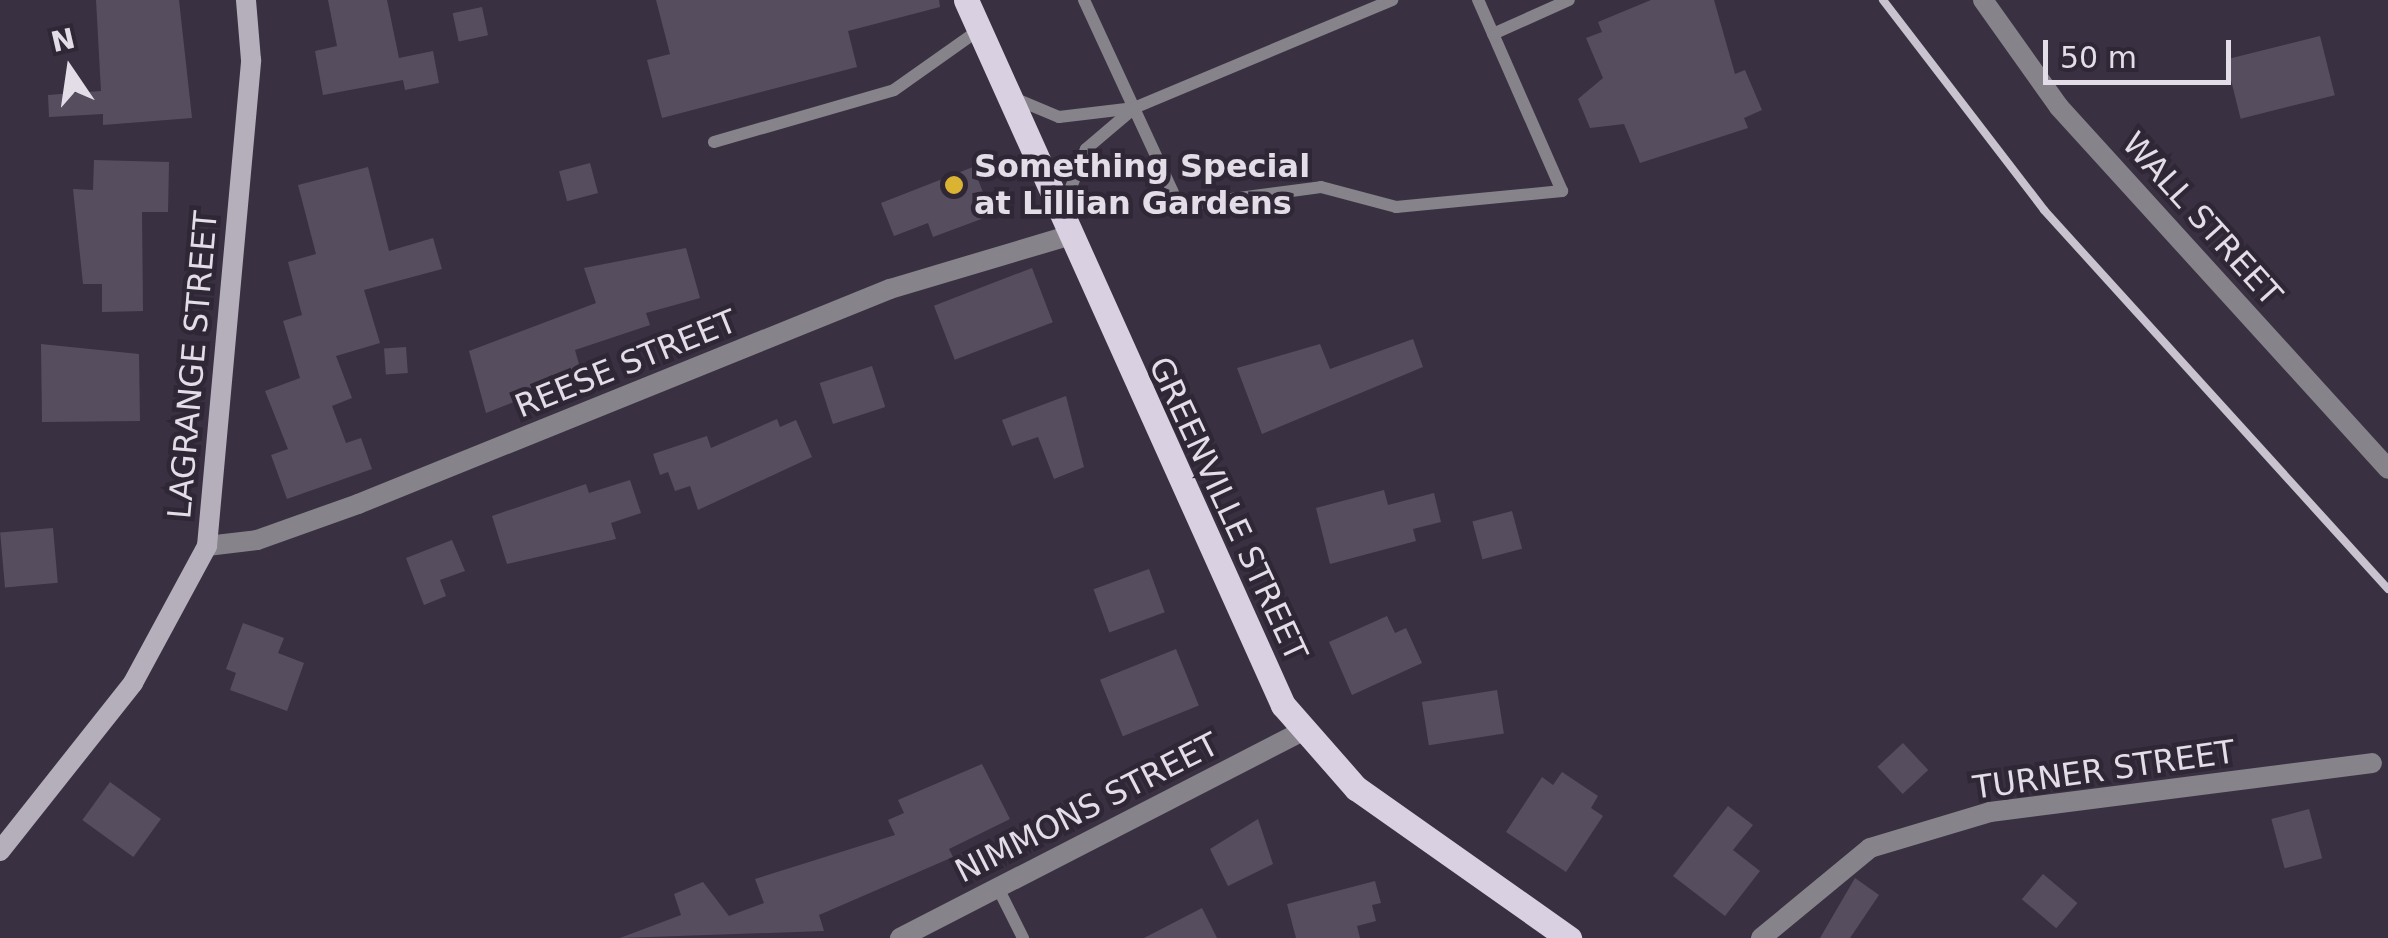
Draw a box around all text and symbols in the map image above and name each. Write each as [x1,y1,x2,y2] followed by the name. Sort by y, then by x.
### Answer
[20,20,120,120] north arrow
[2048,20,2236,82] scale bar
[48,22,78,59] text: N
[2060,40,2137,75] text: 50 m
[2114,125,2290,313] street label: WALL STREET
[974,148,1310,223] place label: Something Special at Lillian Gardens
[943,174,965,196] marker: Something Special at Lillian Gardens
[160,210,226,520] street label: LAGRANGE STREET
[510,302,742,426] street label: REESE STREET
[1141,351,1315,667] street label: GREENVILLE STREET
[949,725,1225,891] street label: NIMMONS STREET
[1971,733,2237,807] street label: TURNER STREET

